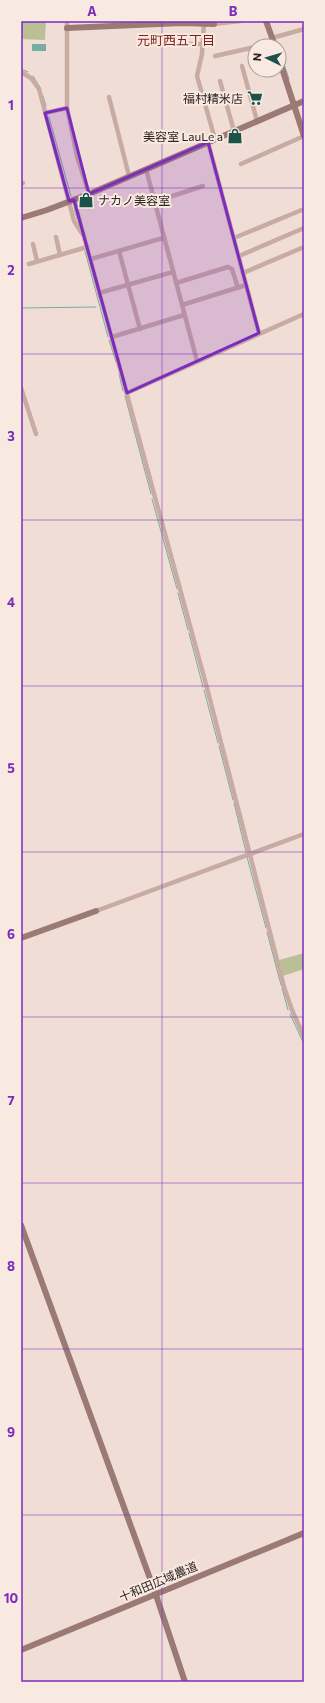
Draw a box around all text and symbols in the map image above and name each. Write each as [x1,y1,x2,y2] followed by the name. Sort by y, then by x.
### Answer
[87,3,97,19] text: A
[229,3,238,19] text: B
[137,32,215,48] district label: 元町西五丁目
[247,38,287,78] north arrow
[250,52,263,62] text: N
[246,89,264,107] supermarket icon: 福村精米店
[183,91,243,105] place label: 福村精米店
[8,97,14,113] text: 1
[226,127,244,145] shop icon: 美容室 LauLe a
[143,129,223,143] place label: 美容室 LauLe a
[77,191,95,209] shop icon: ナカノ美容室
[98,193,170,207] place label: ナカノ美容室
[7,262,15,278] text: 2
[7,428,15,444] text: 3
[7,594,15,610] text: 4
[7,760,15,776] text: 5
[7,926,15,942] text: 6
[7,1092,15,1108] text: 7
[7,1258,15,1274] text: 8
[7,1424,15,1440] text: 9
[117,1558,199,1604] street label: 十和田広域農道
[4,1590,19,1606] text: 10

